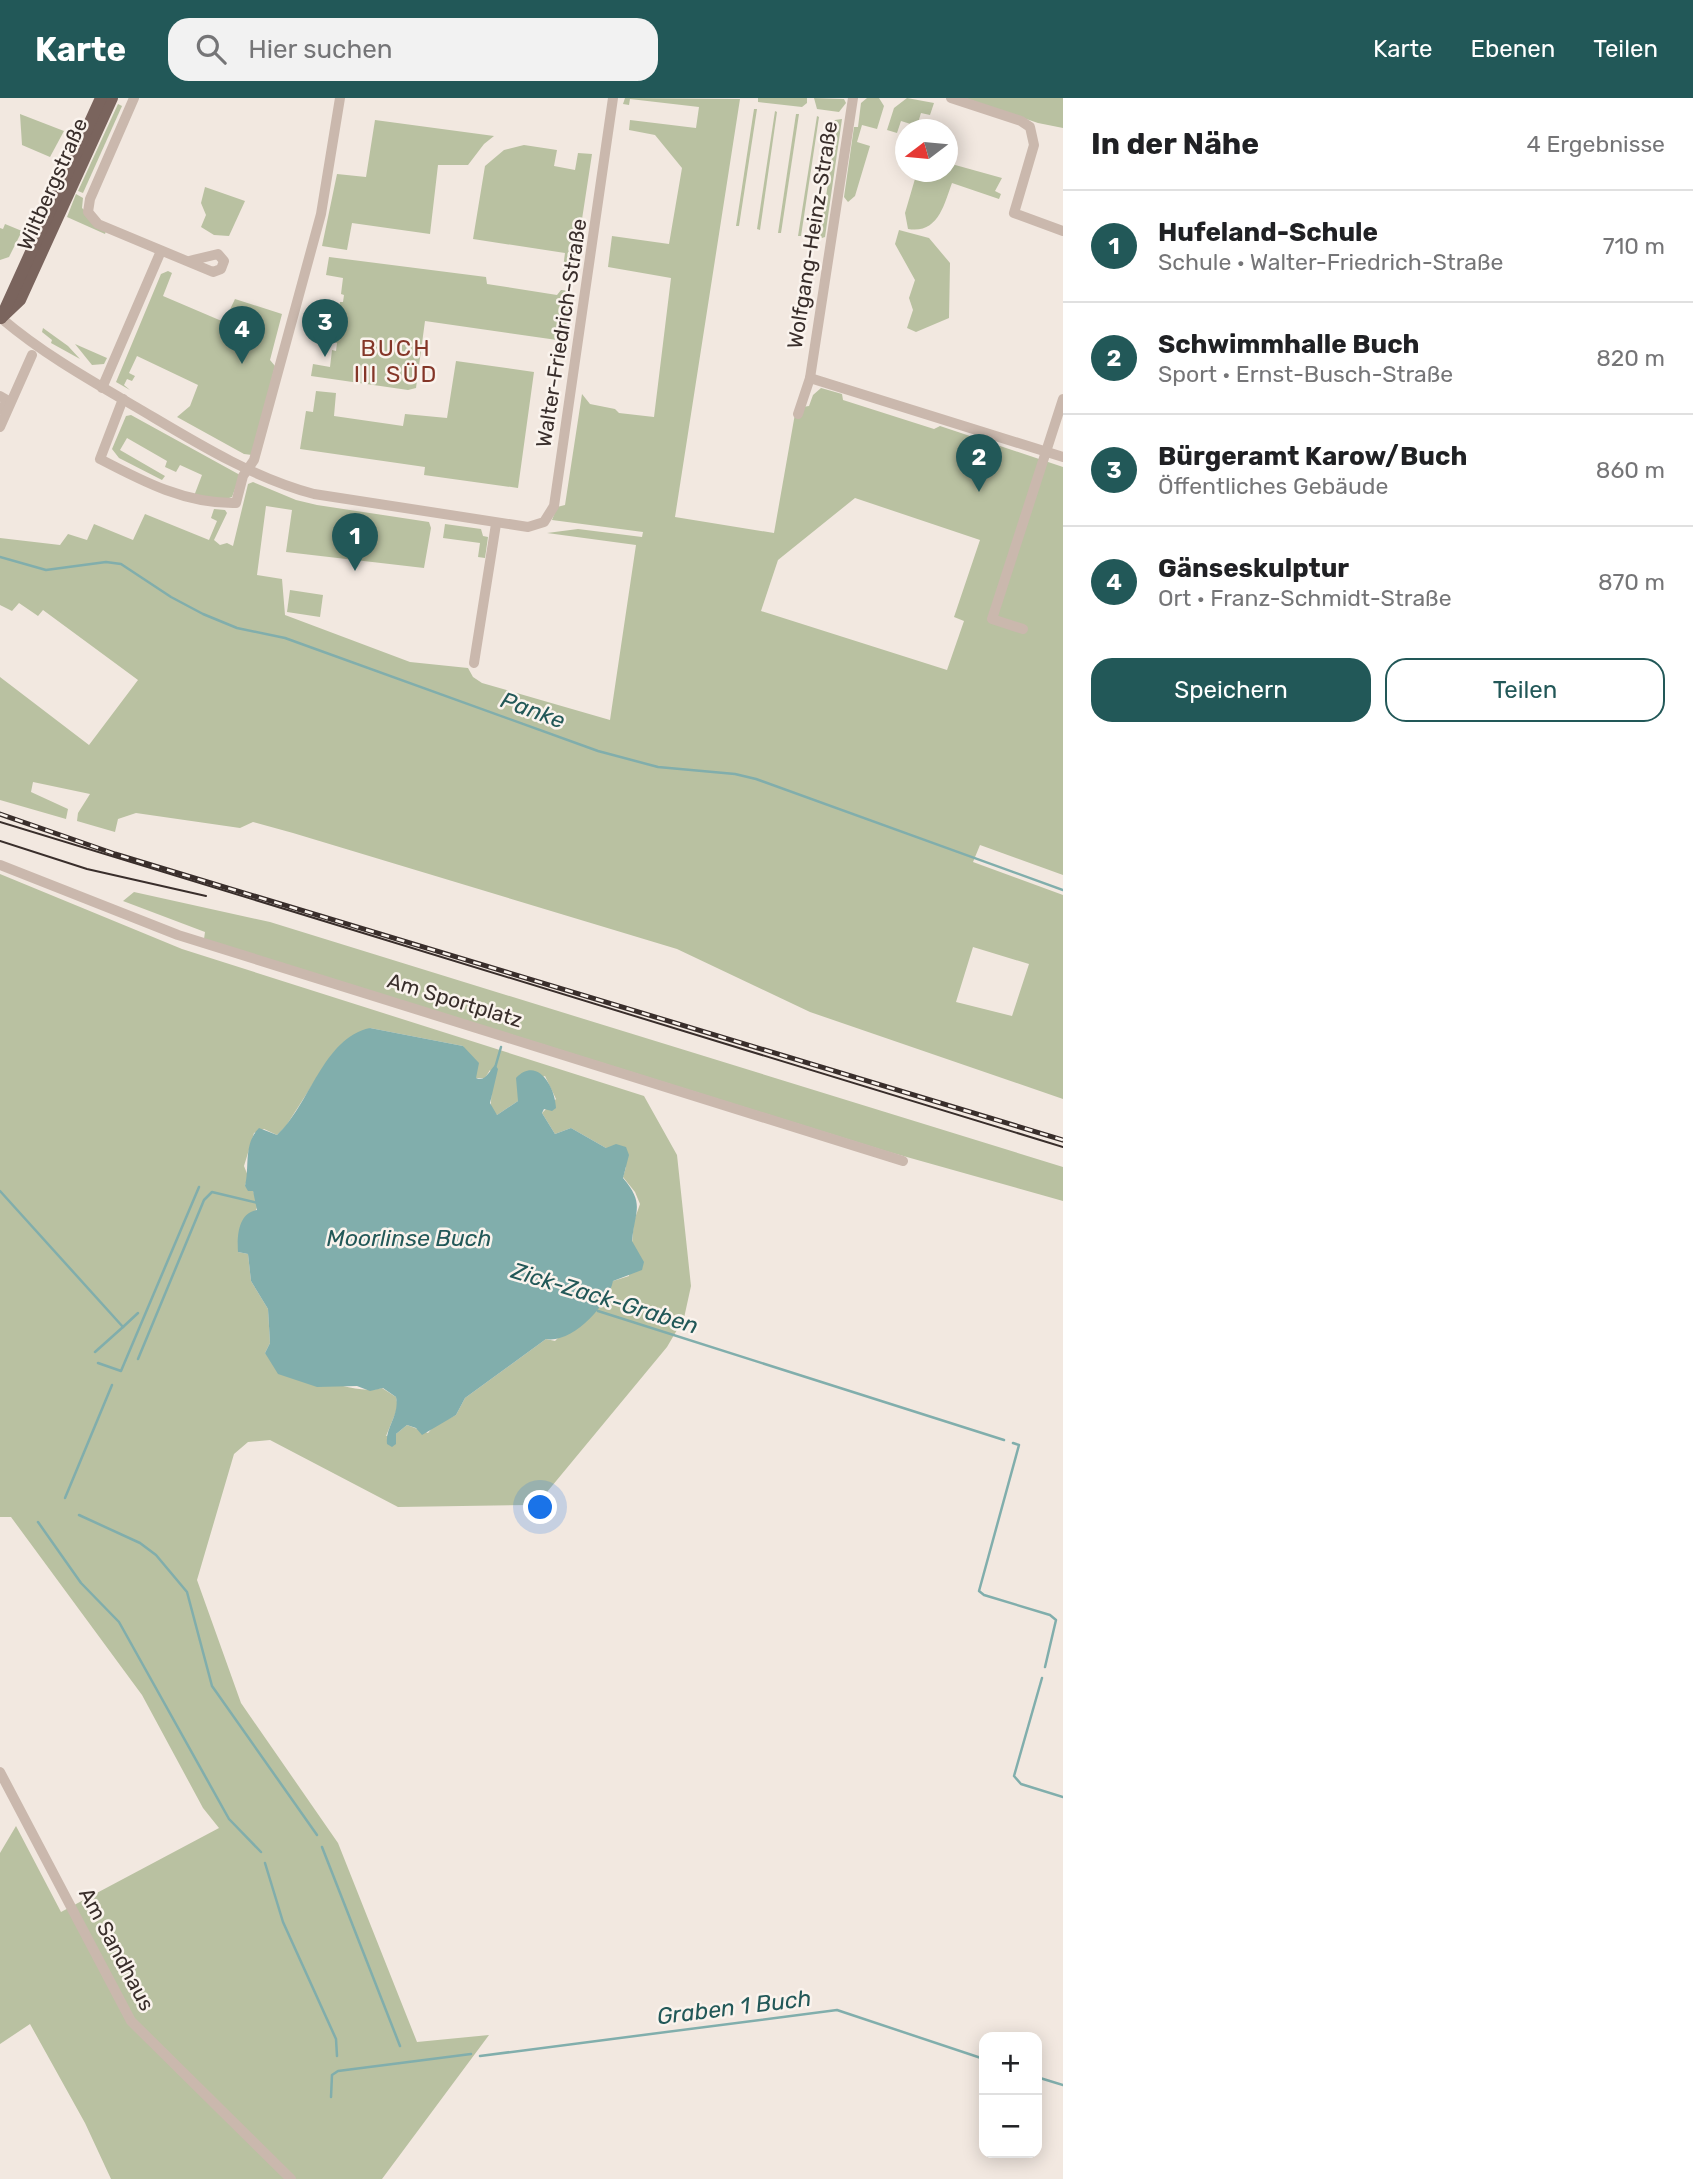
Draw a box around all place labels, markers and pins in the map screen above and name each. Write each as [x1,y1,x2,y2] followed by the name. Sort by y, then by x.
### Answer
[302,299,348,357] pin: 3
[219,306,265,364] pin: 4
[956,434,1002,492] pin: 2
[332,513,378,571] pin: 1

